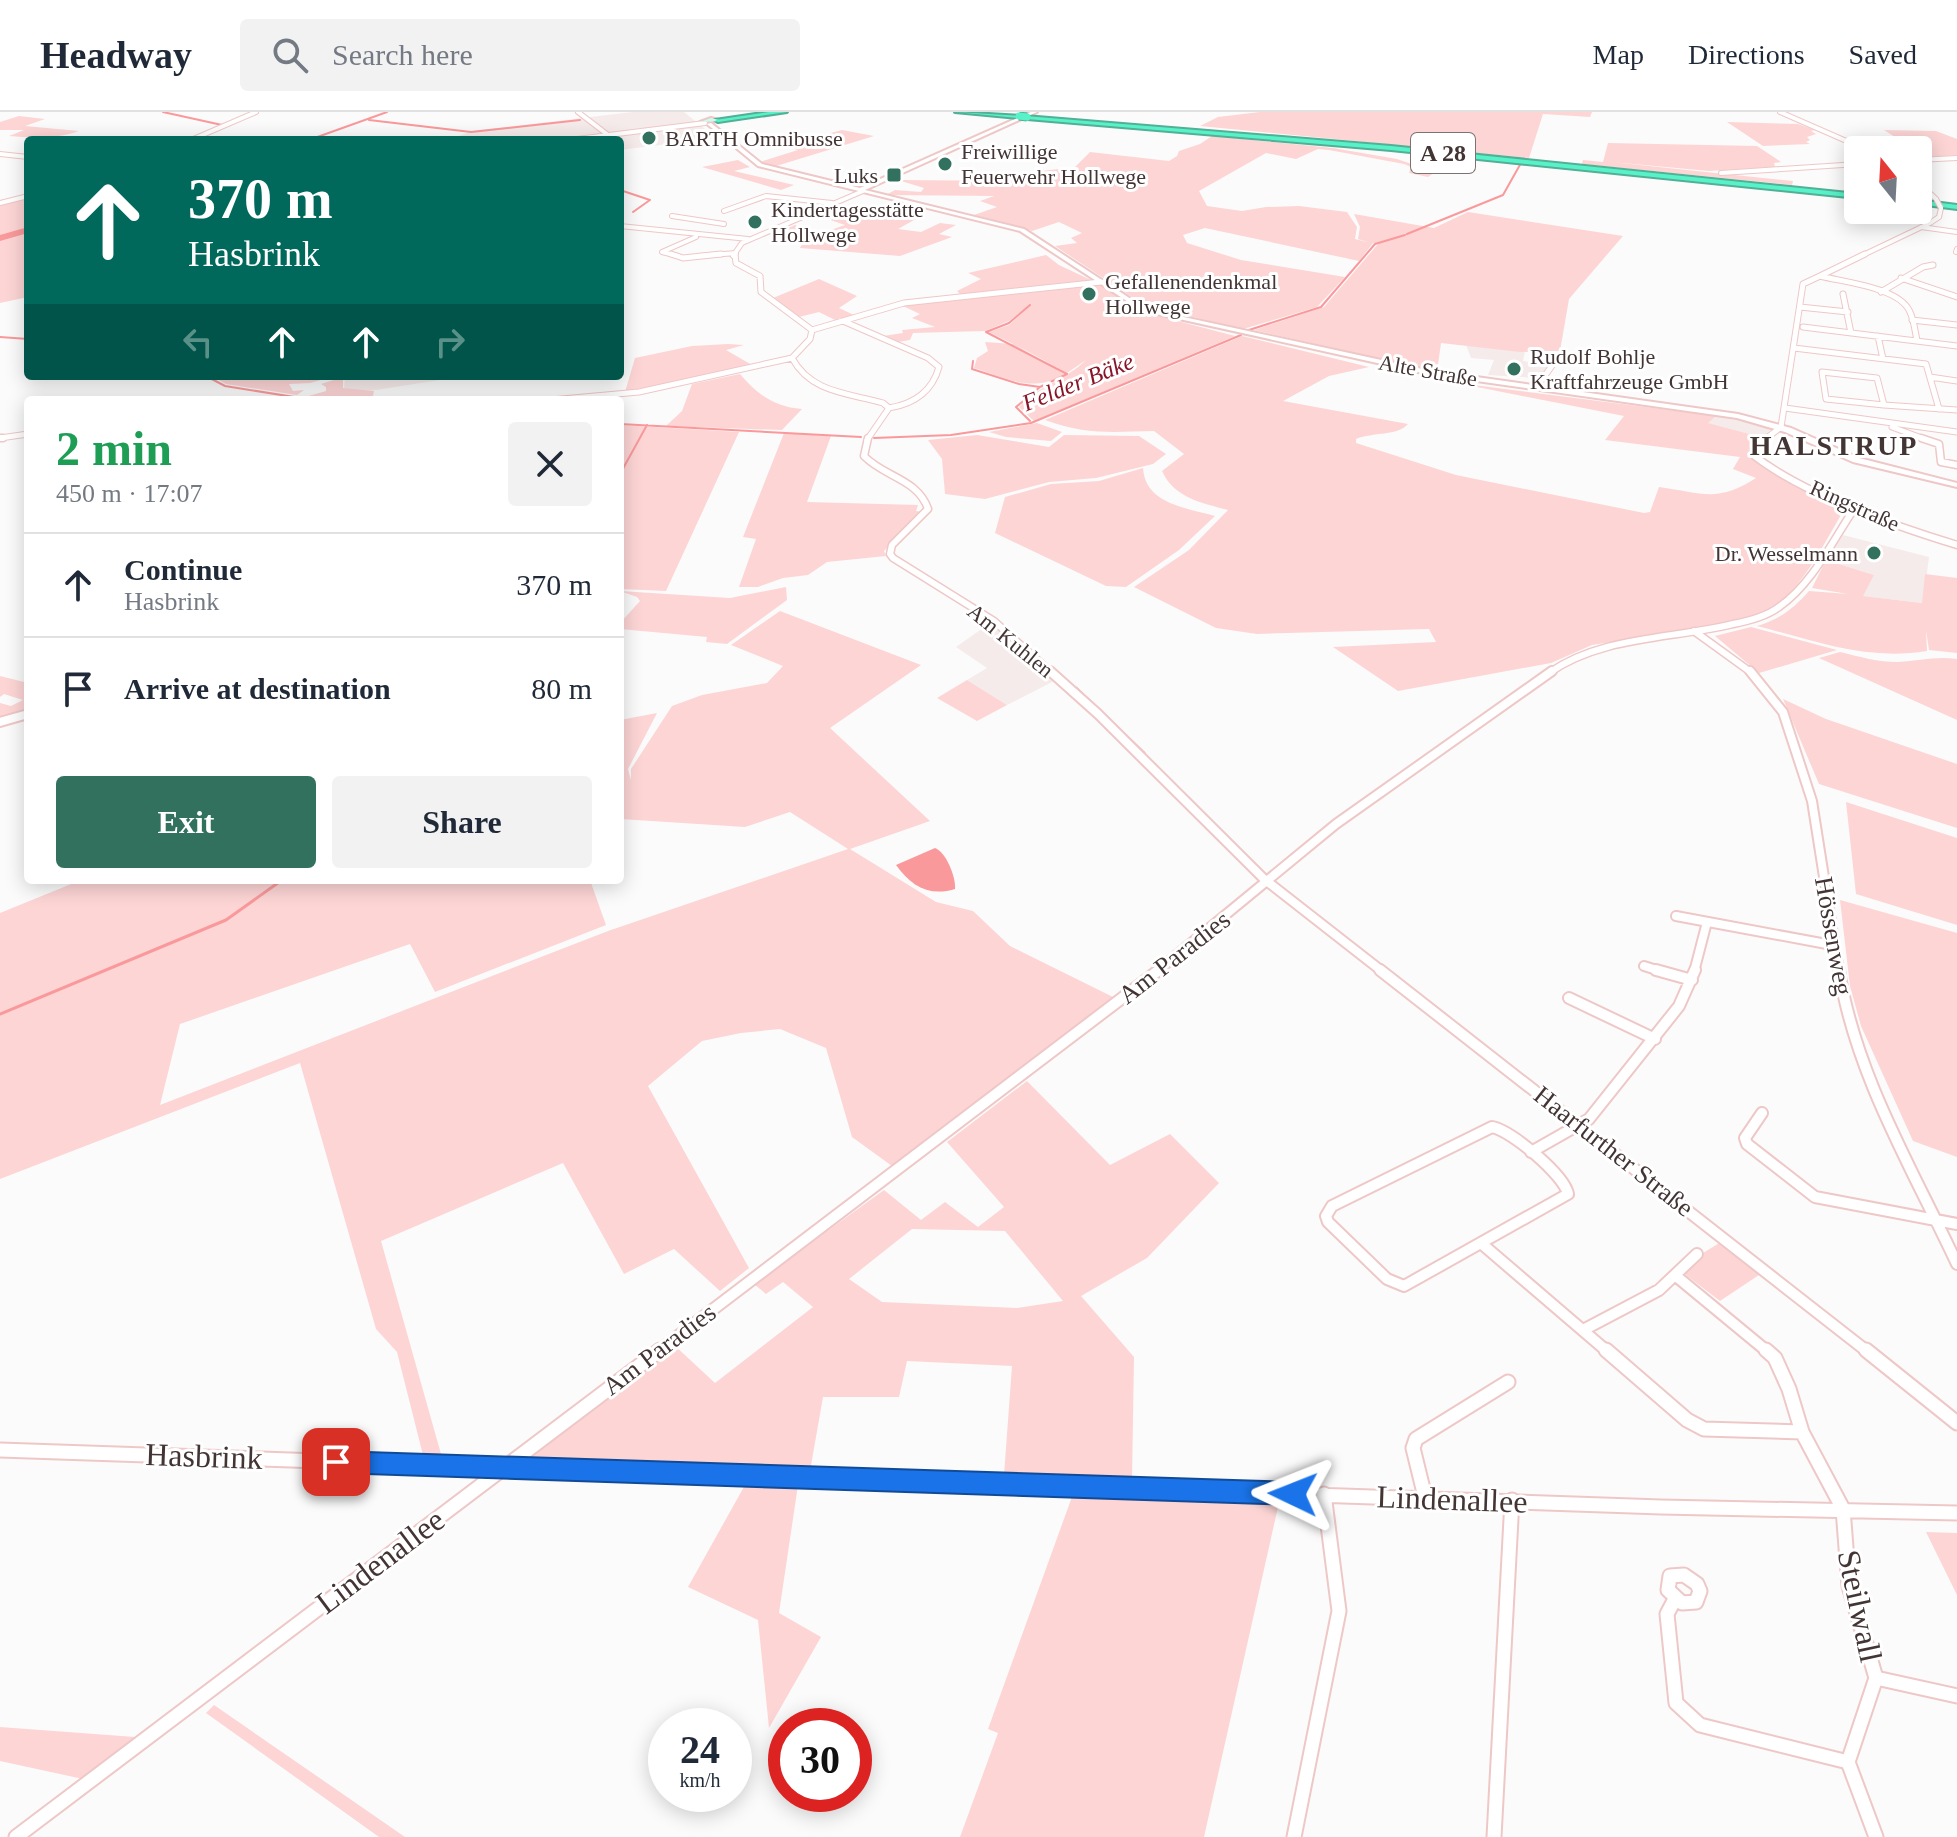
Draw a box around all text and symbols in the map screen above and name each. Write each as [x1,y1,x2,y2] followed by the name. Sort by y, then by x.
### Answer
[240,19,800,91] search box
[268,33,312,77] icon: search
[40,34,192,76] text: Headway
[332,38,473,71] text: Search here
[1593,39,1644,70] text: Map
[1688,39,1805,70] text: Directions
[1849,39,1917,70] text: Saved
[665,126,843,151] place label: BARTH Omnibusse
[640,129,658,147] marker: BARTH Omnibusse
[1411,133,1475,173] road number: A 28
[1844,136,1932,224] north arrow
[1844,136,1932,224] map controls
[961,139,1146,189] place label: Freiwillige Feuerwehr Hollwege
[936,155,954,173] marker: Freiwillige Feuerwehr Hollwege
[834,163,878,188] place label: Luks
[885,166,903,184] marker: Luks
[56,168,160,272] icon: ahead
[188,168,333,230] text: 370 m
[771,197,924,247] place label: Kindertagesstätte Hollwege
[746,213,764,231] marker: Kindertagesstätte Hollwege
[188,234,320,274] text: Hasbrink
[1105,269,1277,319] place label: Gefallenendenkmal Hollwege
[1080,285,1098,303] marker: Gefallenendenkmal Hollwege
[176,320,220,364] icon: left
[260,320,304,364] icon: ahead
[344,320,388,364] icon: ahead
[428,320,472,364] icon: right
[1530,344,1729,394] place label: Rudolf Bohlje Kraftfahrzeuge GmbH
[1018,348,1138,417] water label: Felder Bäke
[1377,350,1479,391] street label: Alte Straße
[1505,360,1523,378] marker: Rudolf Bohlje Kraftfahrzeuge GmbH
[56,422,172,475] text: 2 min
[508,422,592,506] button: close
[1750,430,1918,461] district label: HALSTRUP
[1806,475,1903,536] street label: Ringstraße
[56,479,203,508] text: 450 m · 17:07
[1715,541,1858,566] place label: Dr. Wesselmann
[1865,544,1883,562] marker: Dr. Wesselmann
[124,553,242,586] text: Continue
[56,563,100,607] icon: ahead
[516,568,592,601] text: 370 m
[124,587,219,616] text: Hasbrink
[963,598,1059,683] street label: Am Kuhlen
[56,667,100,711] icon: arrive
[124,672,391,705] text: Arrive at destination
[531,672,592,705] text: 80 m
[56,776,316,868] button: Exit
[332,776,592,868] button: Share
[1809,875,1858,998] street label: Hössenweg
[1113,905,1236,1010] street label: Am Paradies
[1528,1080,1699,1223] street label: Haarfurther Straße
[597,1298,721,1401] street label: Am Paradies
[302,1428,370,1496] pin
[145,1436,263,1476] street label: Hasbrink
[314,1440,358,1484] icon: arrive
[1251,1452,1335,1536] position arrow
[1376,1478,1528,1520] street label: Lindenallee
[309,1501,451,1621] street label: Lindenallee
[1831,1547,1889,1665] street label: Steilwall
[768,1708,872,1812] speed limit sign: 30
[680,1727,720,1772] text: 24
[679,1769,721,1791] text: km/h

